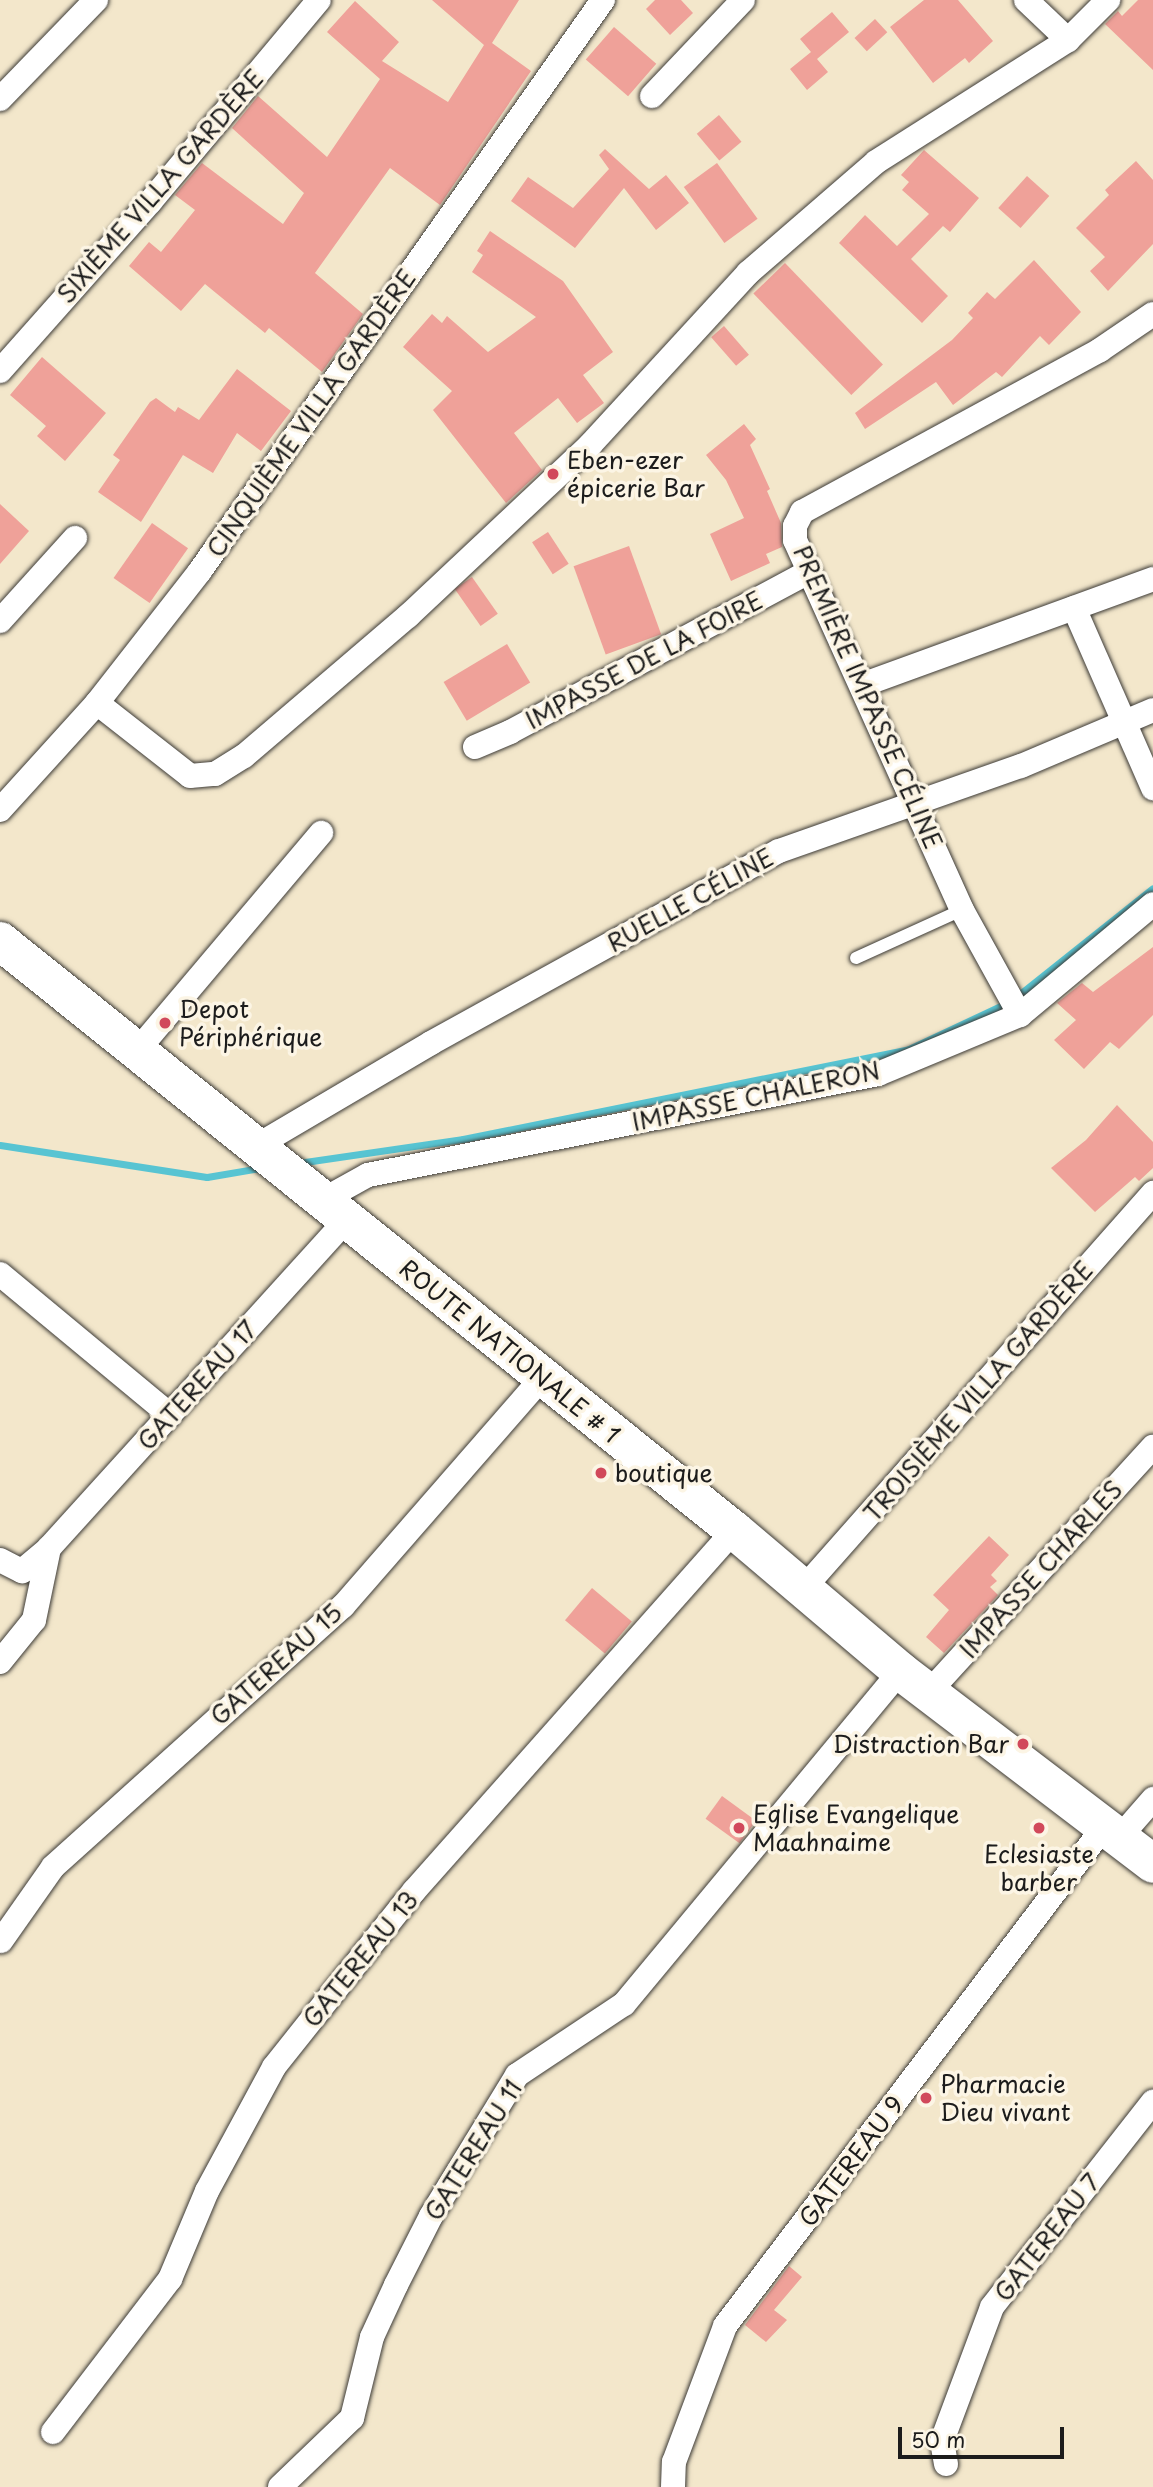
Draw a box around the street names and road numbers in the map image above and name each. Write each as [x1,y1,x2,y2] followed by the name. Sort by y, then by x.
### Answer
[51,63,269,309] street label: SIXIÈME VILLA GARDÈRE
[200,264,422,562] street label: CINQUIÈME VILLA GARDÈRE
[787,539,949,855] street label: PREMIÈRE IMPASSE CÉLINE
[519,584,769,736] street label: IMPASSE DE LA FOIRE
[601,842,779,958] street label: RUELLE CÉLINE
[629,1056,883,1136] street label: IMPASSE CHALERON
[394,1253,626,1449] street label: ROUTE NATIONALE # 1
[857,1255,1099,1527] street label: TROISIÈME VILLA GARDÈRE
[131,1315,263,1455] street label: GATEREAU 17
[953,1474,1129,1664] street label: IMPASSE CHARLES
[205,1598,347,1730] street label: GATEREAU 15
[296,1885,424,2033] street label: GATEREAU 13
[418,2074,528,2226] street label: GATEREAU 11
[793,2091,909,2231] street label: GATEREAU 9
[988,2168,1106,2306] street label: GATEREAU 7

